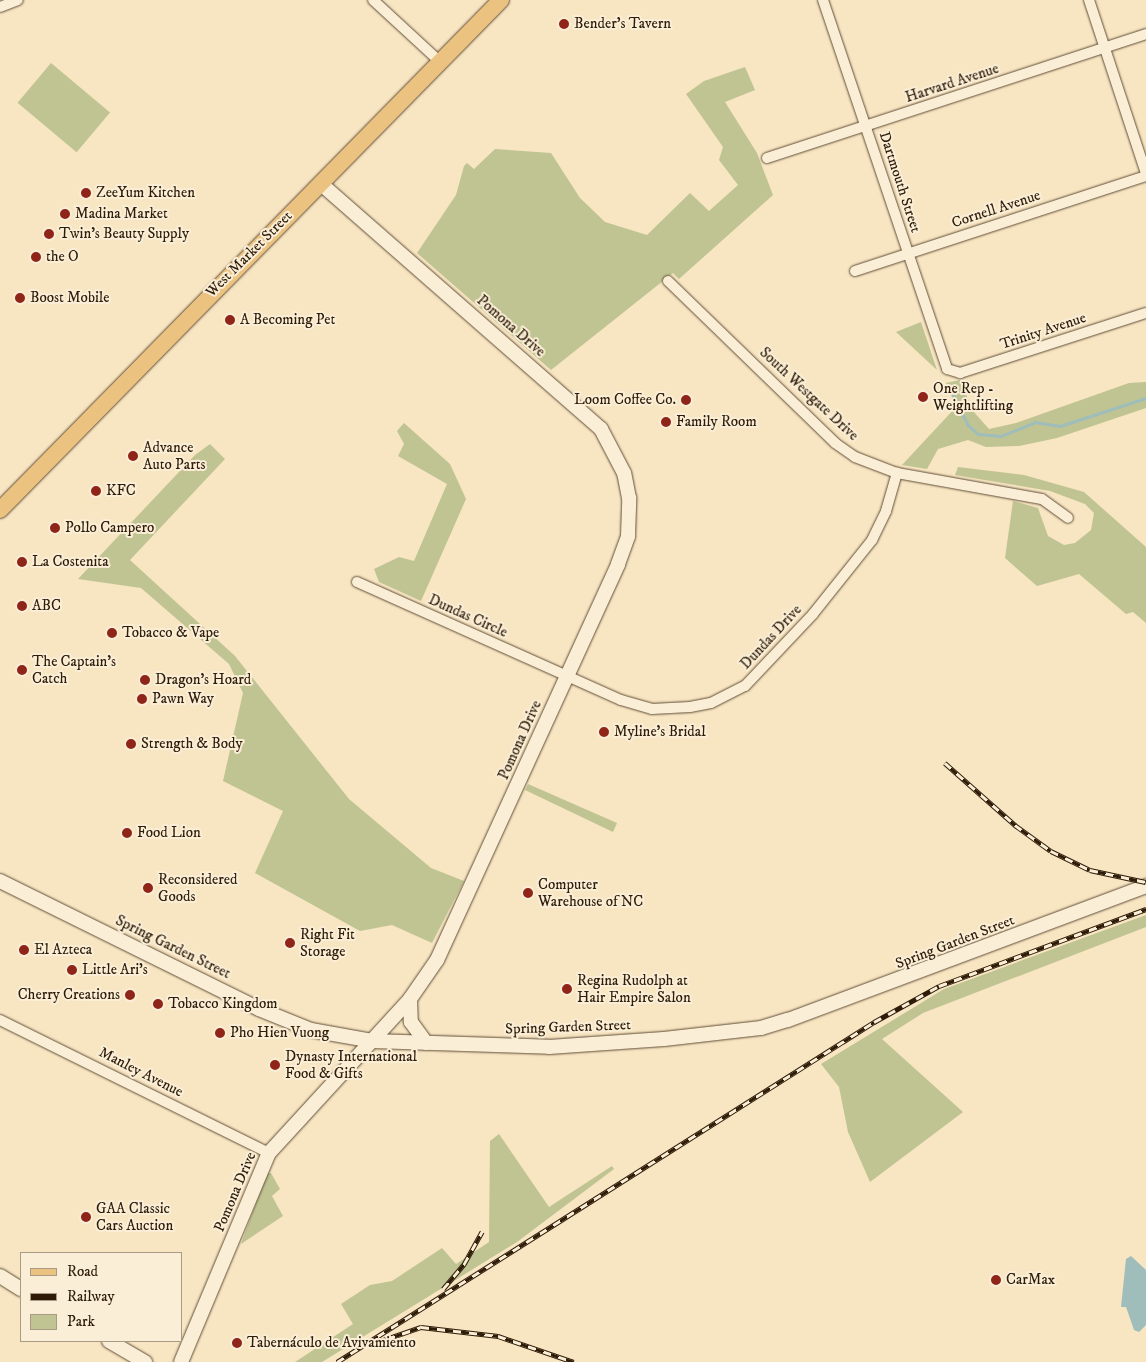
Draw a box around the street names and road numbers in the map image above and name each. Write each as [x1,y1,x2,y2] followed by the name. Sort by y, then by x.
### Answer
[903,59,1001,107] street label: Harvard Avenue
[875,129,925,235] street label: Dartmouth Street
[949,186,1043,232] street label: Cornell Avenue
[202,207,296,301] street label: West Market Street
[473,291,549,361] street label: Pomona Drive
[998,309,1088,353] street label: Trinity Avenue
[756,344,862,444] street label: South Westgate Drive
[426,591,510,641] street label: Dundas Circle
[737,601,805,673] street label: Dundas Drive
[494,697,546,783] street label: Pomona Drive
[113,911,233,983] street label: Spring Garden Street
[893,911,1017,973] street label: Spring Garden Street
[505,1016,631,1038] street label: Spring Garden Street
[96,1043,186,1101] street label: Manley Avenue
[210,1149,260,1235] street label: Pomona Drive

